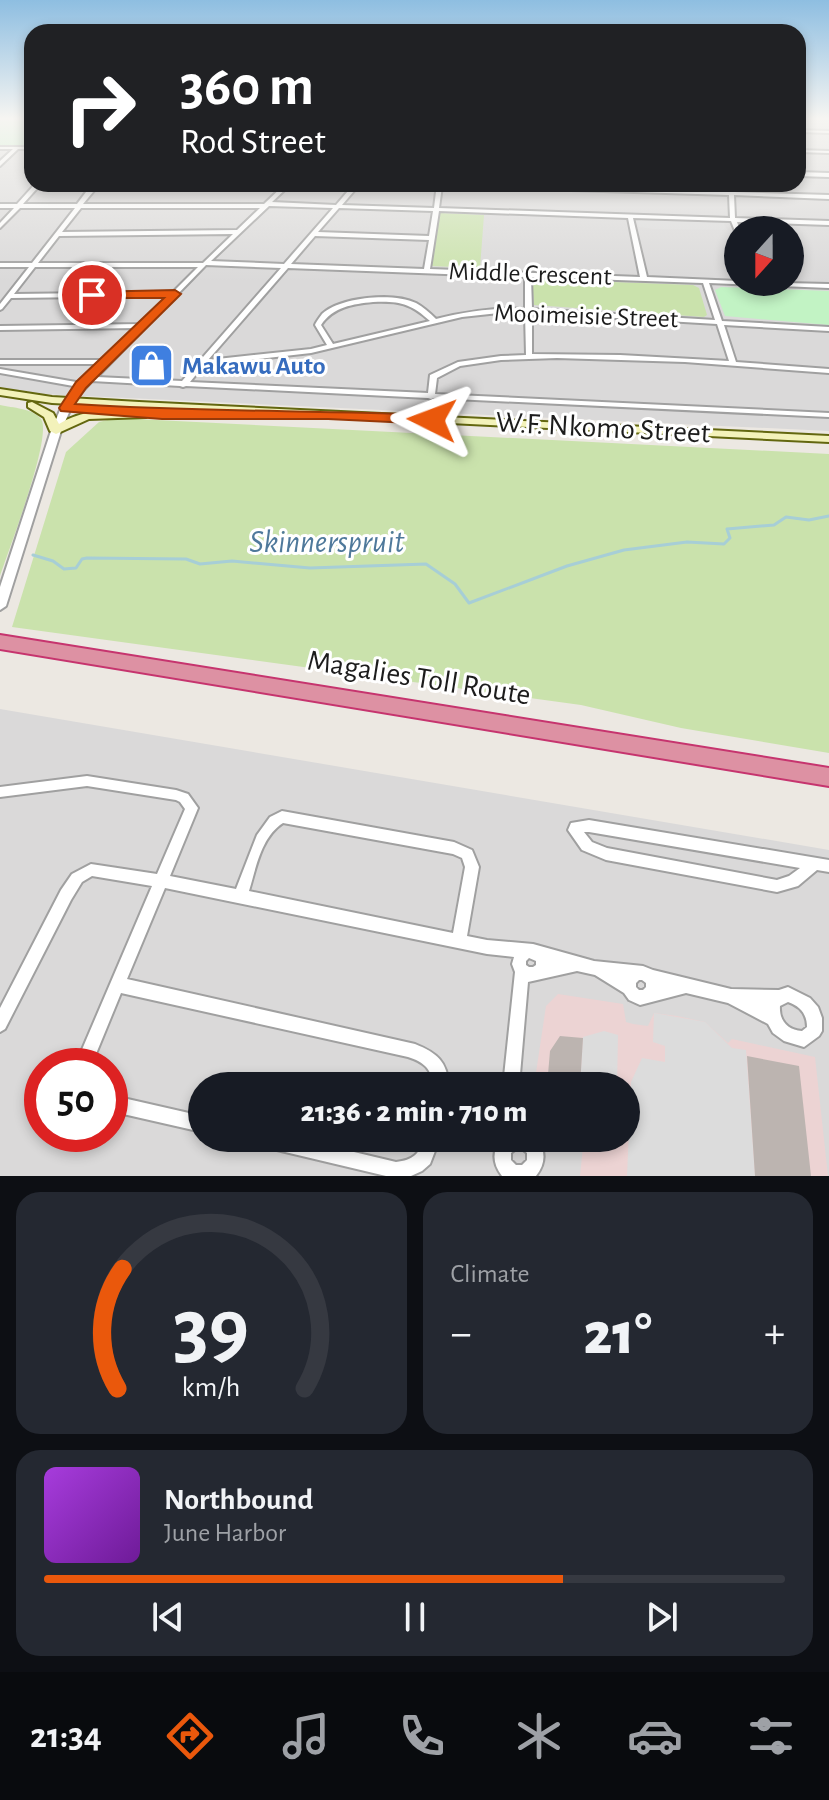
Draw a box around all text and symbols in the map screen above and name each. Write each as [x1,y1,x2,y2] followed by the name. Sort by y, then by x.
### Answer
[48,56,152,160] icon: right
[180,59,314,115] text: 360 m
[180,124,326,160] text: Rod Street
[724,216,804,296] north arrow
[724,216,804,296] map controls
[448,258,612,290] street label: Middle Crescent
[58,261,126,329] pin
[70,273,114,317] icon: arrive
[493,300,679,332] street label: Mooimeisie Street
[127,342,175,390] shop icon: Makawu Auto
[182,353,326,379] place label: Makawu Auto
[390,378,474,462] position arrow
[495,407,712,449] street label: W.F. Nkomo Street
[249,526,405,559] water label: Skinnerspruit
[305,646,533,710] street label: Magalies Toll Route
[24,1048,128,1152] speed limit sign: 50
[301,1097,527,1127] text: 21:36 · 2 min · 710 m
[451,1261,529,1287] text: Climate
[173,1288,249,1372] text: 39
[584,1305,652,1365] text: 21°
[451,1312,472,1356] text: −
[764,1312,785,1356] text: +
[182,1373,241,1402] text: km/h
[164,1485,313,1515] text: Northbound
[164,1520,286,1546] text: June Harbor
[146,1595,190,1639] icon: previous
[393,1595,437,1639] icon: pause
[640,1595,684,1639] icon: next
[162,1708,218,1764] icon: directions
[278,1708,334,1764] icon: music
[394,1708,450,1764] icon: phone
[511,1708,567,1764] icon: climate
[627,1708,683,1764] icon: car
[743,1708,799,1764] icon: filters
[30,1718,102,1754] text: 21:34

